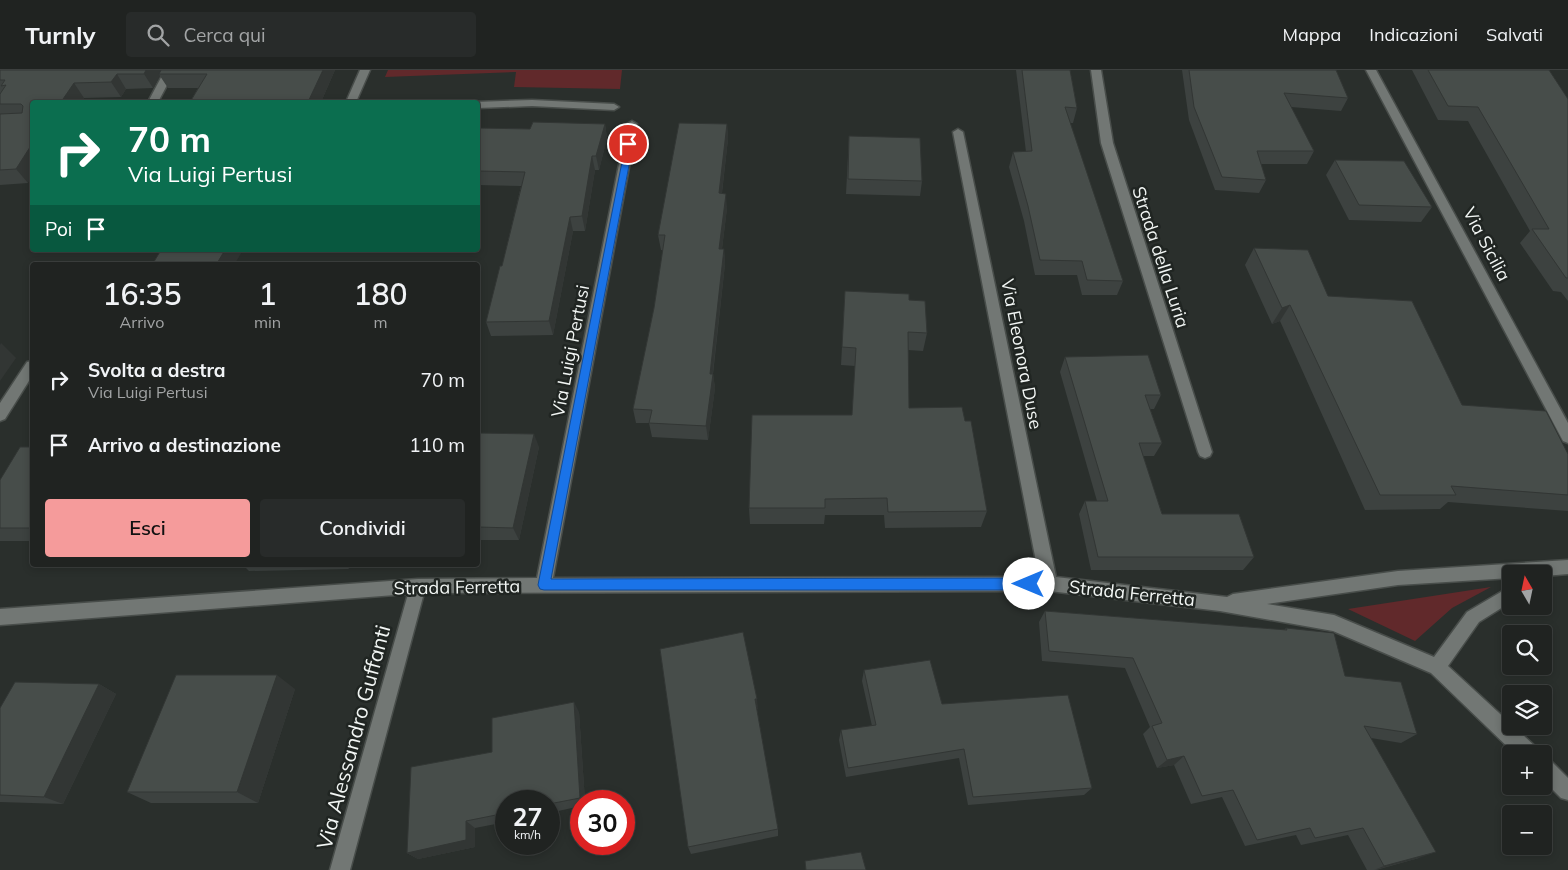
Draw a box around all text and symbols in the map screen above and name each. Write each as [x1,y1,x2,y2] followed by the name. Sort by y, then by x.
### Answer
[126,12,476,57] search box
[25,20,96,50] text: Turnly
[144,21,172,49] icon: search
[184,23,266,47] text: Cerca qui
[1283,23,1341,46] text: Mappa
[1369,23,1458,46] text: Indicazioni
[1486,23,1543,46] text: Salvati
[128,117,211,161] text: 70 m
[45,120,110,185] icon: right
[607,123,649,165] pin
[614,130,642,158] icon: arrive
[128,160,292,188] text: Via Luigi Pertusi
[1127,183,1195,331] street label: Strada della Luria
[1458,203,1516,285] street label: Via Sicilia
[82,215,110,243] icon: arrive
[45,217,72,241] text: Poi
[102,275,182,313] text: 16:35
[259,275,277,313] text: 1
[354,275,408,313] text: 180
[996,277,1048,431] street label: Via Eleonora Duse
[546,283,594,419] street label: Via Luigi Pertusi
[120,312,164,332] text: Arrivo
[254,312,281,332] text: min
[374,312,388,332] text: m
[88,358,226,382] text: Svolta a destra
[45,366,73,394] icon: right
[421,368,465,392] text: 70 m
[88,382,208,402] text: Via Luigi Pertusi
[45,431,73,459] icon: arrive
[88,433,281,457] text: Arrivo a destinazione
[409,433,465,457] text: 110 m
[45,499,250,557] button: Esci
[260,499,465,557] button: Condividi
[1002,557,1054,609] position arrow
[1502,565,1552,615] north arrow
[1502,565,1552,855] map controls
[394,574,520,600] street label: Strada Ferretta
[1068,575,1196,611] street label: Strada Ferretta
[311,622,395,852] street label: Via Alessandro Guffanti
[1502,625,1552,675] button: search
[1502,685,1552,735] button: layers
[1502,745,1552,795] button: +
[570,790,635,855] speed limit sign: 30
[512,801,543,832] text: 27
[1502,805,1552,855] button: −
[514,827,541,842] text: km/h

